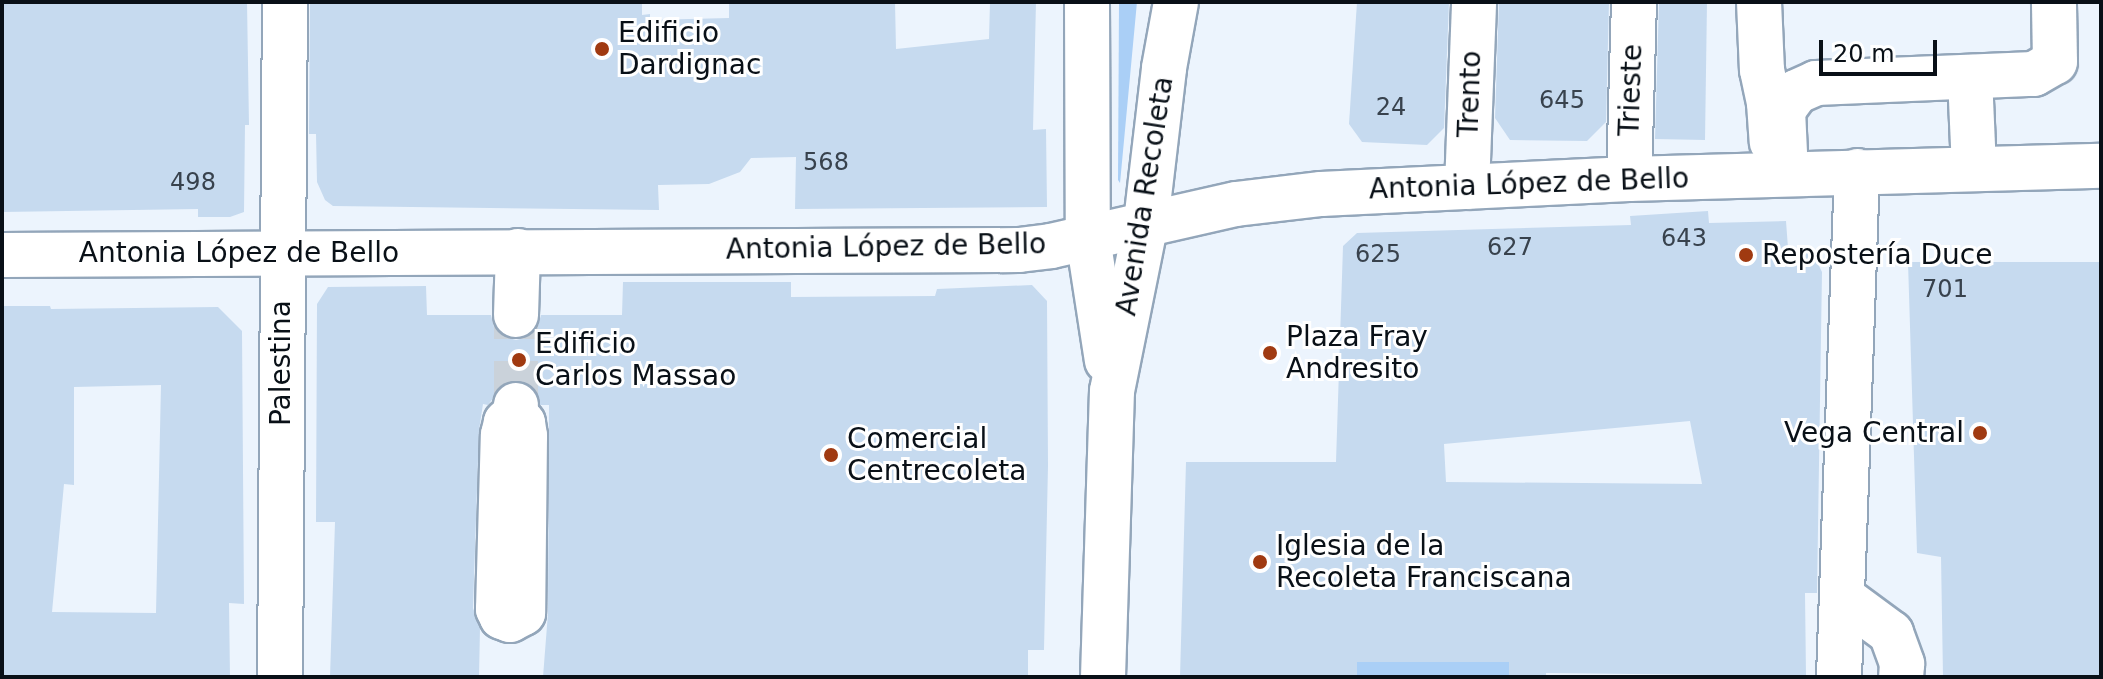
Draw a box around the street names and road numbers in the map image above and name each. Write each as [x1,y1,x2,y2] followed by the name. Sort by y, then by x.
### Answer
[1613,43,1649,137] street label: Trieste
[1452,50,1488,138] street label: Trento
[1109,74,1181,318] street label: Avenida Recoleta
[1368,162,1690,206] street label: Antonia López de Bello
[726,227,1046,267] street label: Antonia López de Bello
[79,236,399,270] street label: Antonia López de Bello
[264,300,298,426] street label: Palestina

